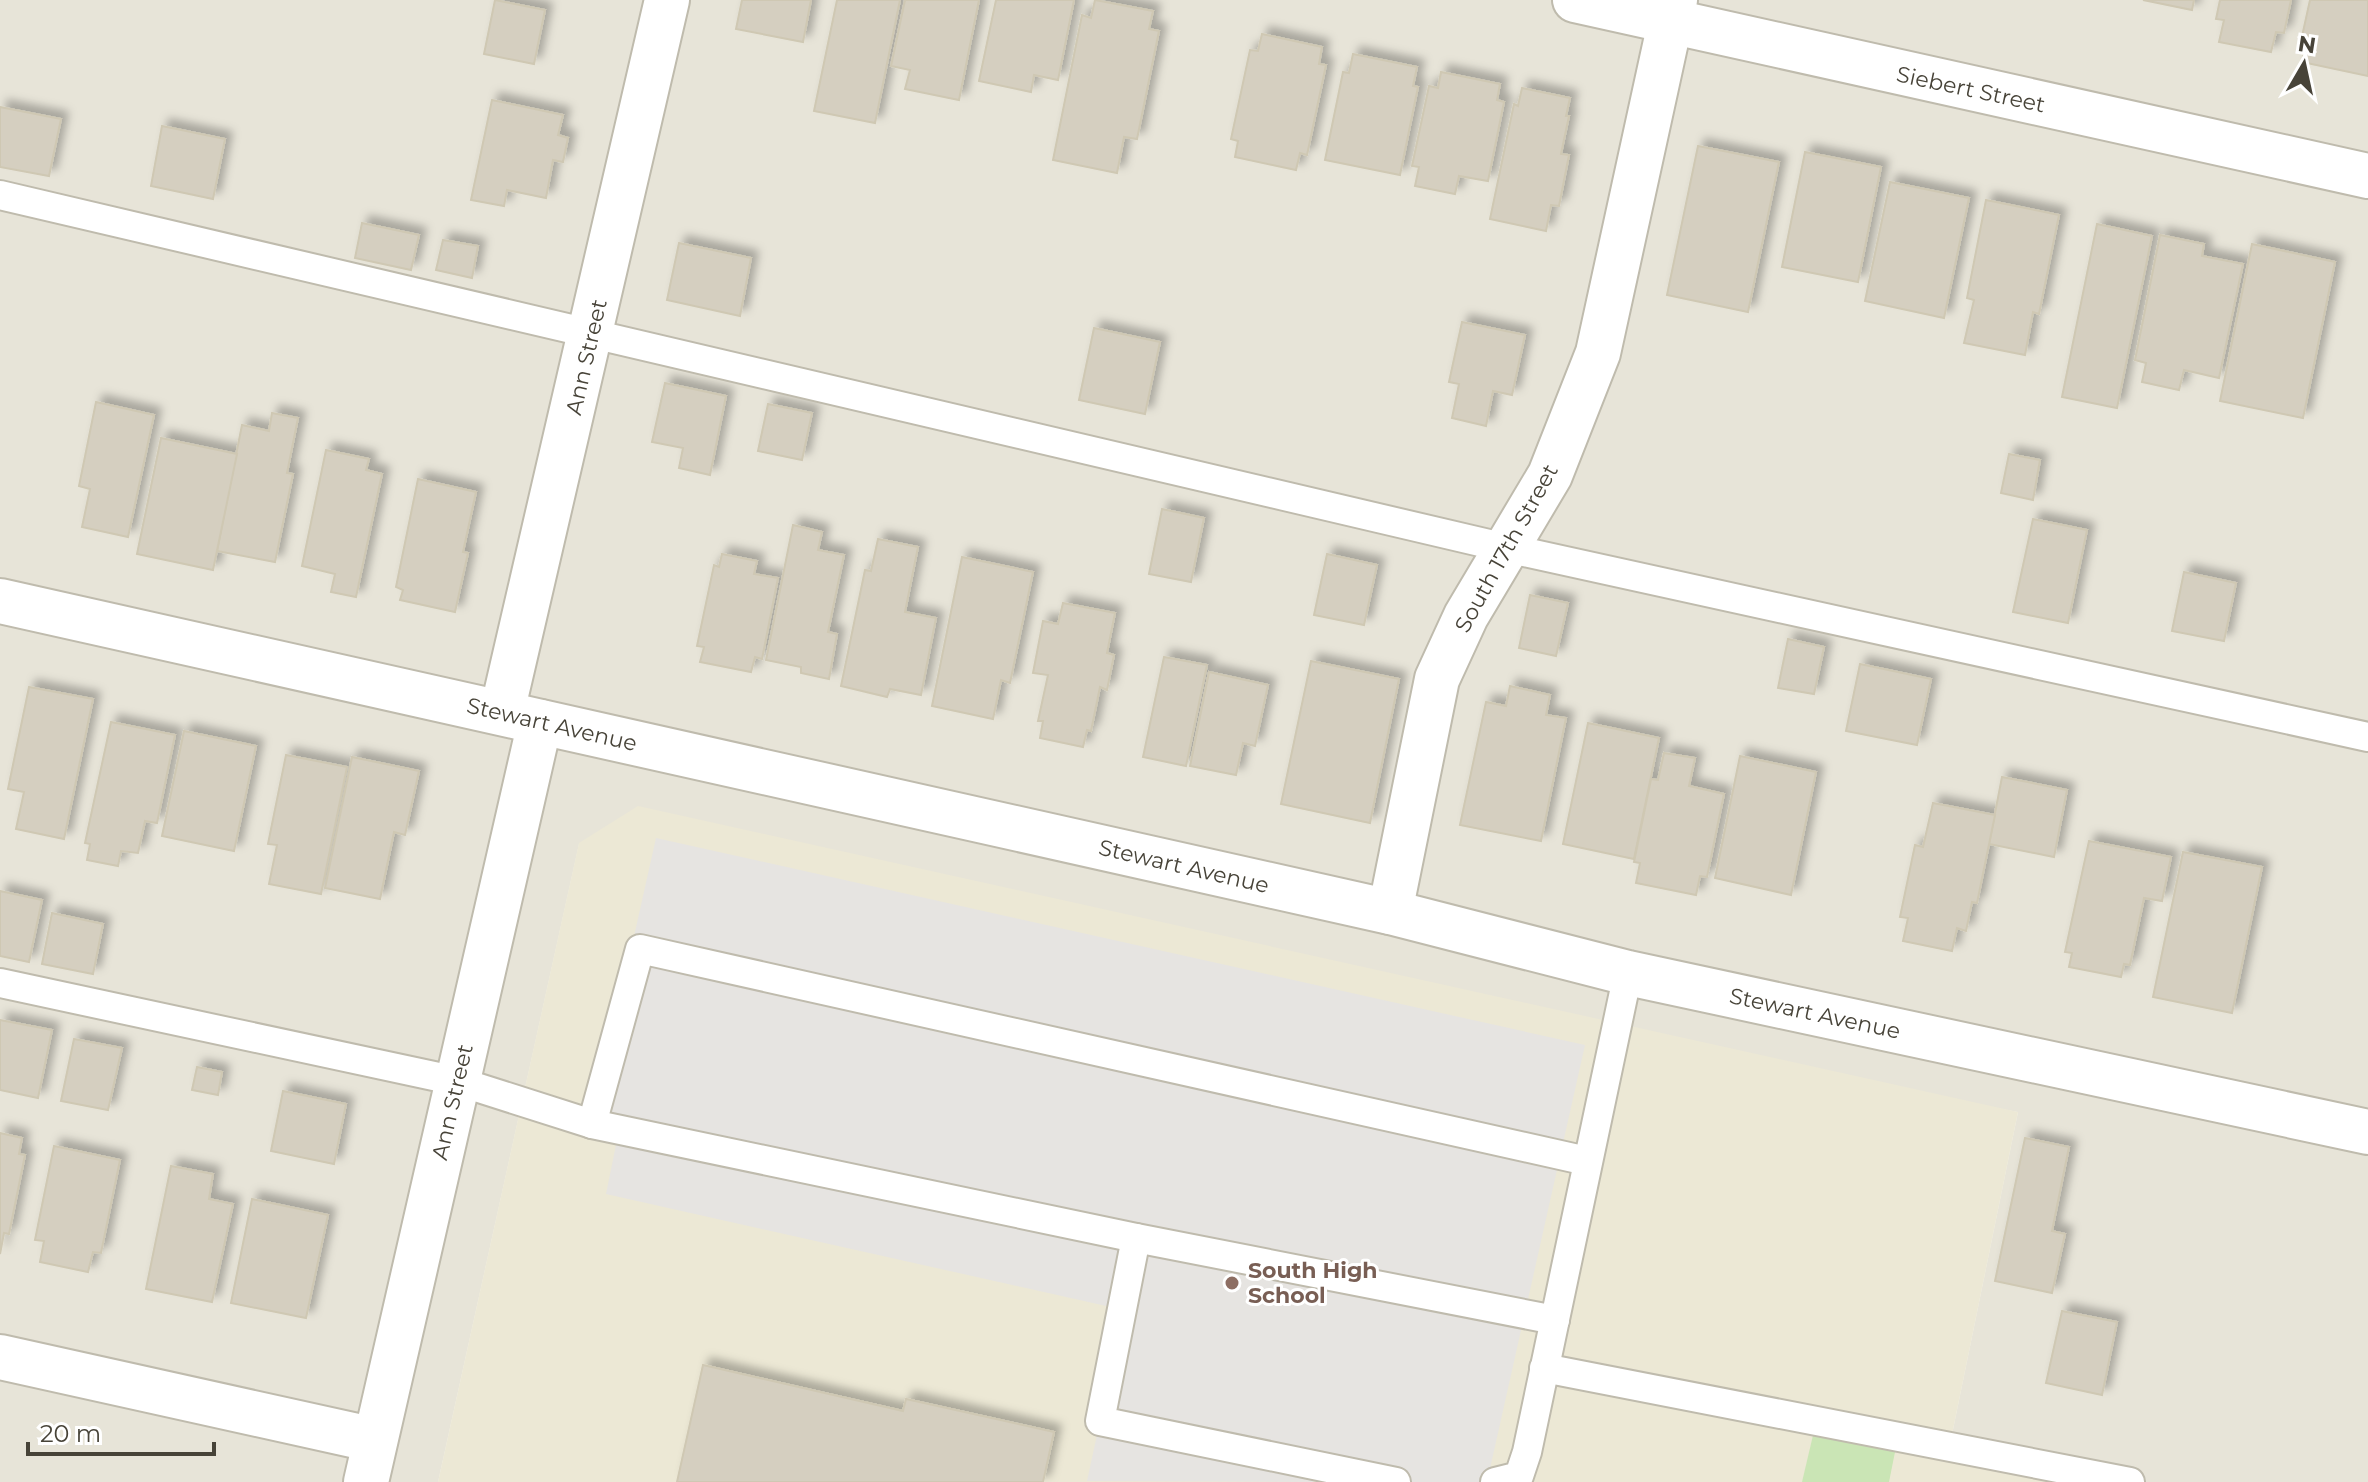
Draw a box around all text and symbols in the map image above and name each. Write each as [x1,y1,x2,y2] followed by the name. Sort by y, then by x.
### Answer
[2264,24,2344,104] north arrow
[2296,30,2318,59] text: N
[1894,61,2048,118] street label: Siebert Street
[560,297,613,418] street label: Ann Street
[1449,459,1564,637] street label: South 17th Street
[464,692,640,757] street label: Stewart Avenue
[1096,834,1272,899] street label: Stewart Avenue
[1727,982,1903,1045] street label: Stewart Avenue
[426,1042,479,1163] street label: Ann Street
[1248,1257,1378,1309] place label: South High School
[1223,1274,1241,1292] marker: South High School
[28,1406,214,1456] scale bar
[40,1419,101,1448] text: 20 m

